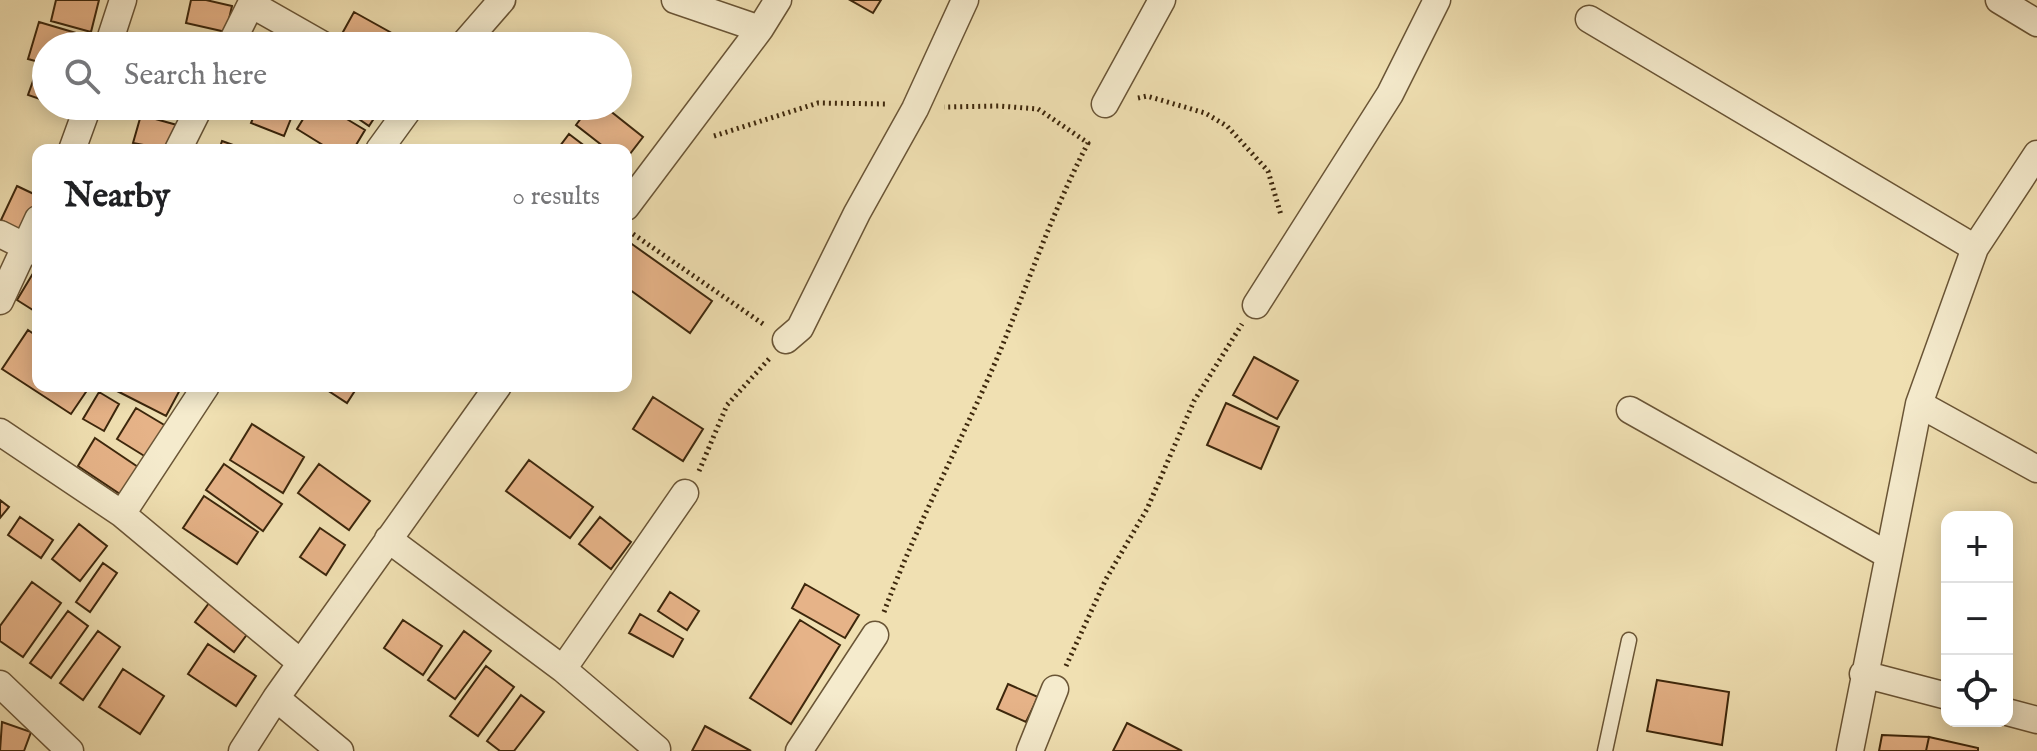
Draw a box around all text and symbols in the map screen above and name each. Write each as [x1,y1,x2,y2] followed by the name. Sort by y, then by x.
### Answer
[32,32,632,120] search box
[60,54,104,98] icon: search
[124,57,267,95] text: Search here
[64,175,170,218] text: Nearby
[512,180,600,213] text: 0 results
[1941,511,2013,727] map controls
[1941,511,2013,583] button: +
[1941,583,2013,655] button: −
[1941,655,2013,727] button: locate

